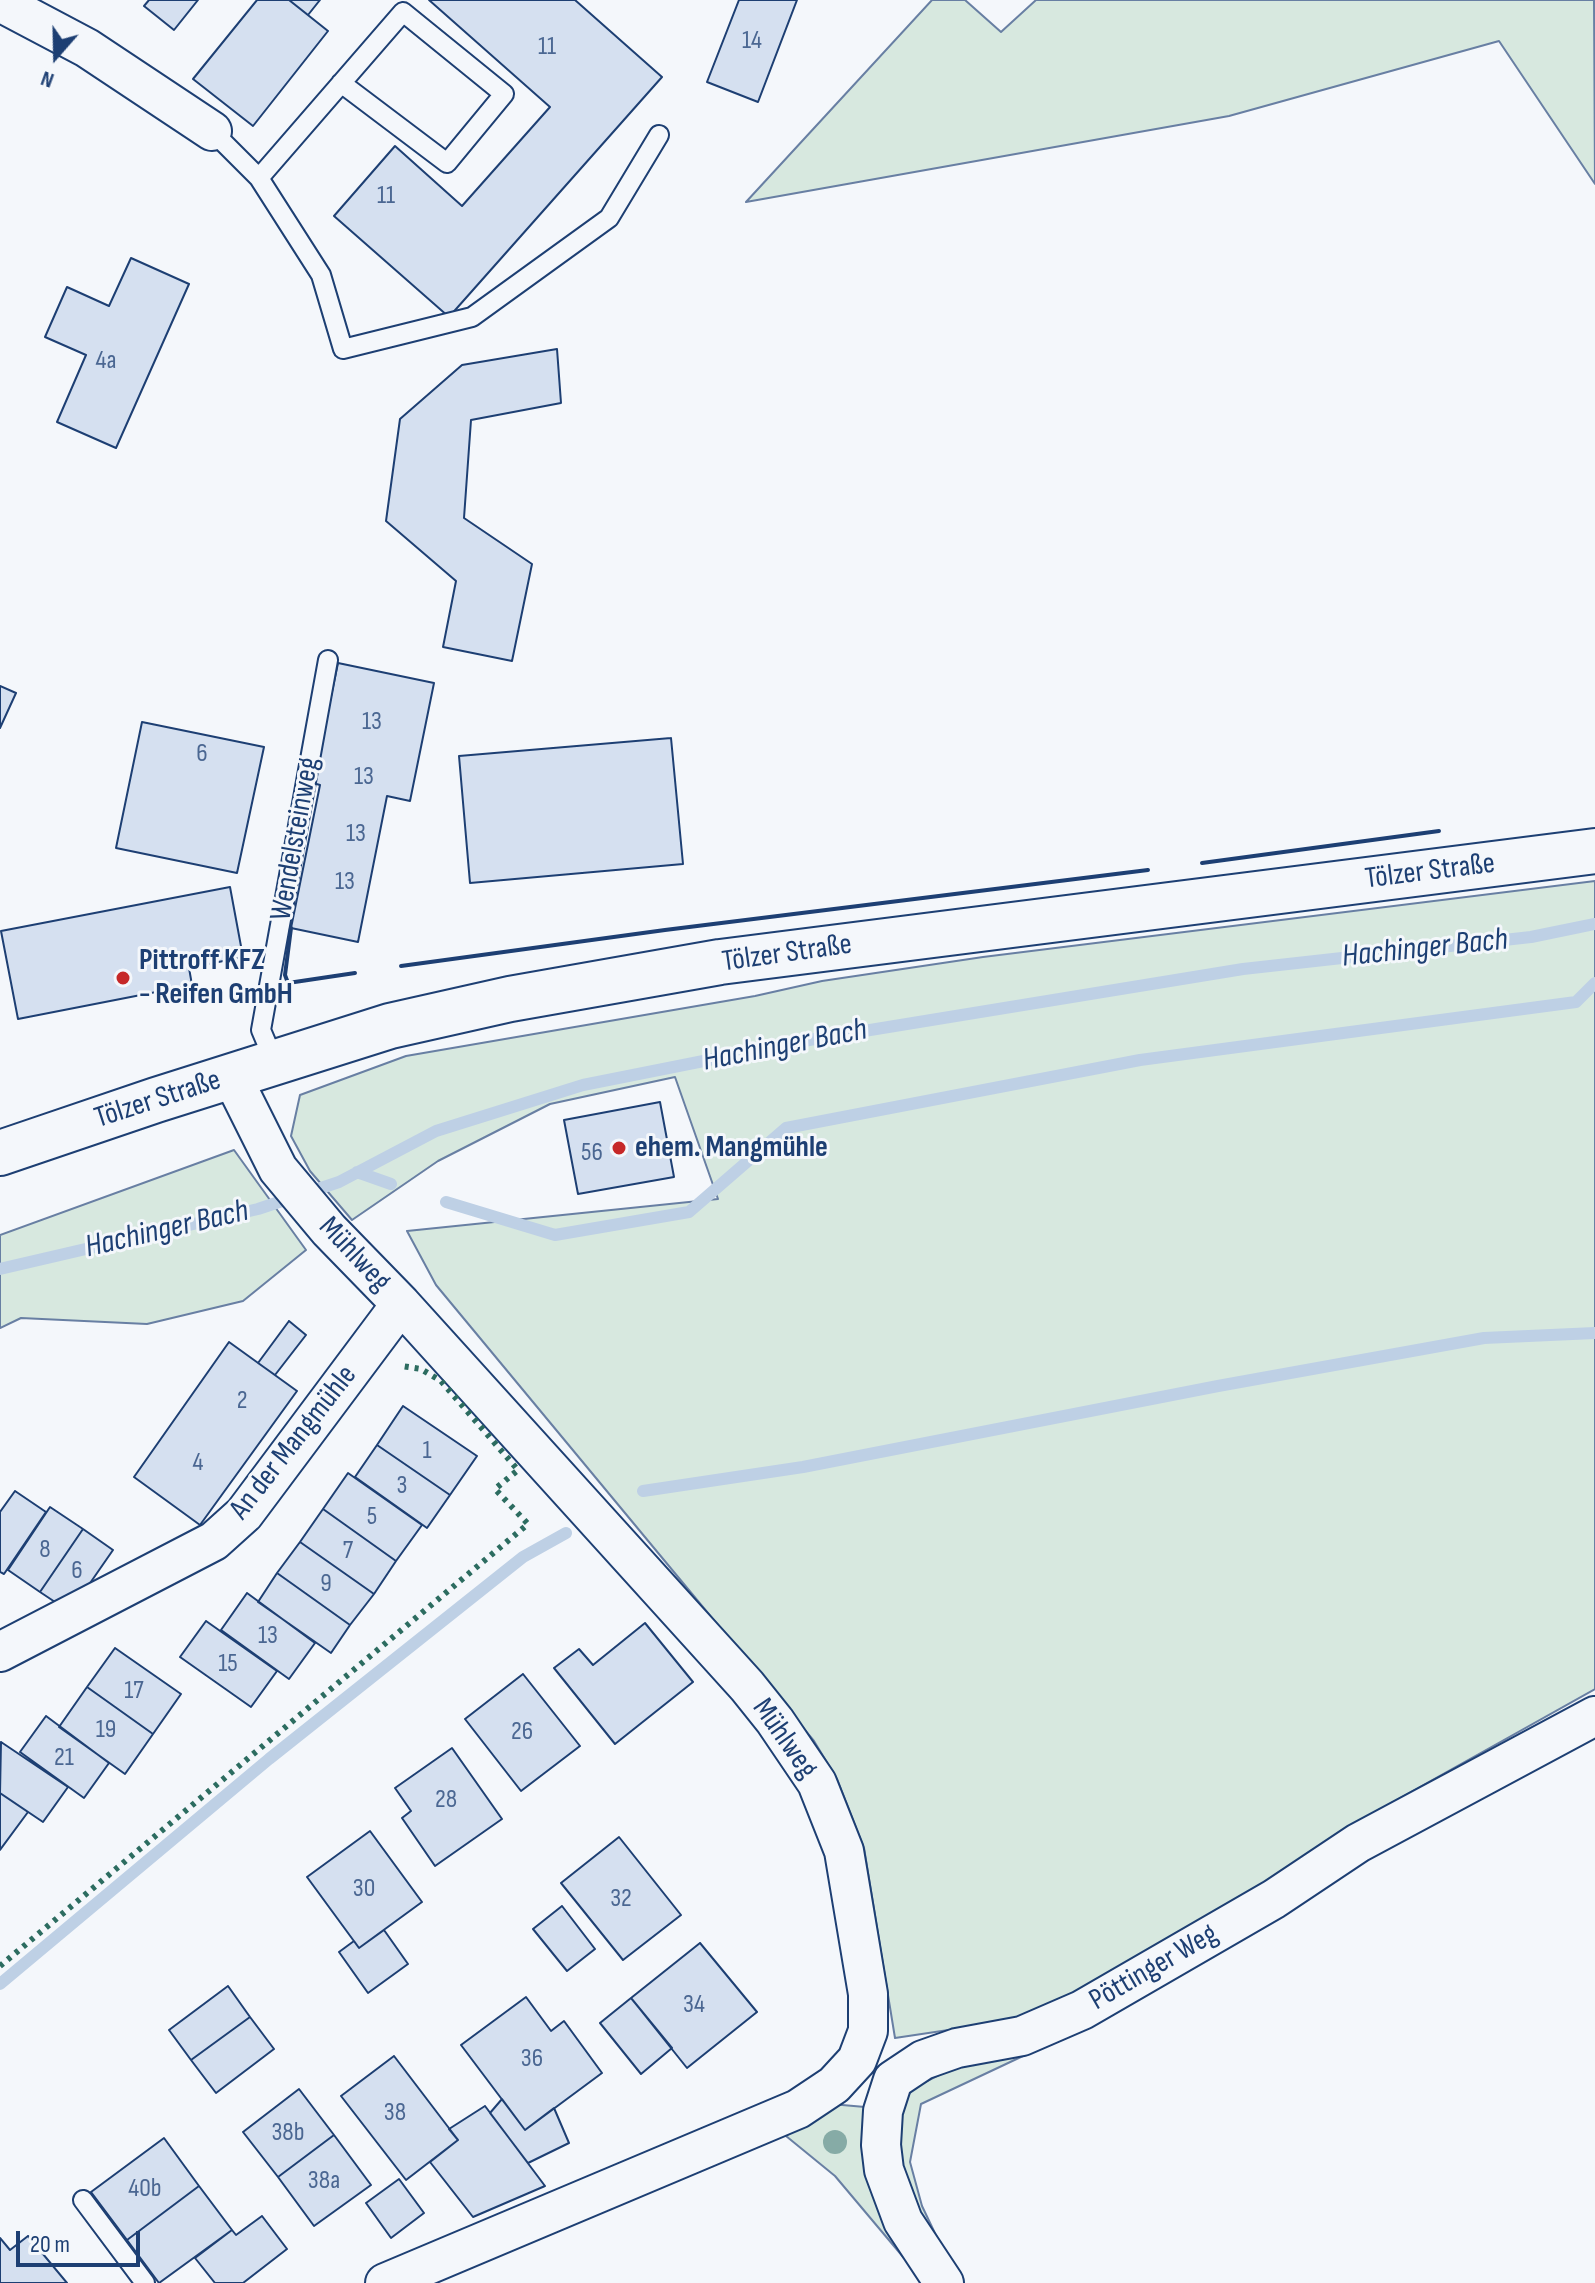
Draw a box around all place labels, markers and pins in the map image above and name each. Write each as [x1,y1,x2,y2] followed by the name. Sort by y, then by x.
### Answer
[139,943,293,1014] place label: Pittroff KFZ - Reifen GmbH
[114,969,132,987] marker: Pittroff KFZ - Reifen GmbH
[635,1130,828,1166] place label: ehem. Mangmühle
[610,1139,628,1157] marker: ehem. Mangmühle

